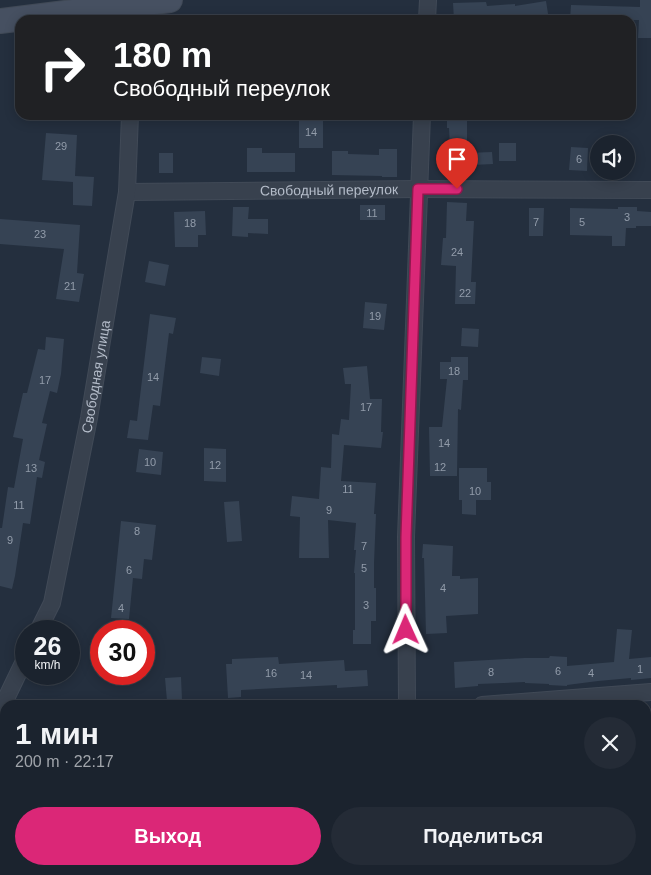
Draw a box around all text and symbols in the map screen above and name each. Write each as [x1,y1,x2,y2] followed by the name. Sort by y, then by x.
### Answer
[30,35,95,100] icon: right
[113,35,212,74] text: 180 m
[113,76,330,101] text: Свободный переулок
[305,126,317,138] house number: 14
[590,135,635,180] map controls
[590,135,635,180] button: sound
[436,138,478,189] pin
[55,140,67,152] house number: 29
[443,145,471,173] icon: arrive
[576,153,582,165] house number: 6
[260,181,399,199] street label: Свободный переулок
[366,207,378,219] house number: 11
[624,211,630,223] house number: 3
[533,216,539,228] house number: 7
[579,216,585,228] house number: 5
[184,217,196,229] house number: 18
[34,228,46,240] house number: 23
[451,246,463,258] house number: 24
[64,280,76,292] house number: 21
[459,287,471,299] house number: 22
[369,310,381,322] house number: 19
[78,319,113,434] street label: Свободная улица
[448,365,460,377] house number: 18
[147,371,159,383] house number: 14
[39,374,51,386] house number: 17
[360,401,372,413] house number: 17
[438,437,450,449] house number: 14
[144,456,156,468] house number: 10
[209,459,221,471] house number: 12
[434,461,446,473] house number: 12
[25,462,37,474] house number: 13
[342,483,354,495] house number: 11
[469,485,481,497] house number: 10
[13,499,25,511] house number: 11
[326,504,332,516] house number: 9
[134,525,140,537] house number: 8
[7,534,13,546] house number: 9
[361,540,367,552] house number: 7
[361,562,367,574] house number: 5
[126,564,132,576] house number: 6
[440,582,446,594] house number: 4
[363,599,369,611] house number: 3
[118,602,124,614] house number: 4
[379,603,431,655] position arrow
[90,620,155,685] speed limit sign: 30
[34,632,61,660] text: 26
[34,658,61,672] text: km/h
[637,663,643,675] house number: 1
[555,665,561,677] house number: 6
[488,666,494,678] house number: 8
[265,667,277,679] house number: 16
[588,667,594,679] house number: 4
[300,669,312,681] house number: 14
[15,717,99,750] text: 1 мин
[584,717,636,769] button: close
[15,753,114,770] text: 200 m · 22:17
[15,807,321,865] button: Выход
[331,807,636,865] button: Поделиться

